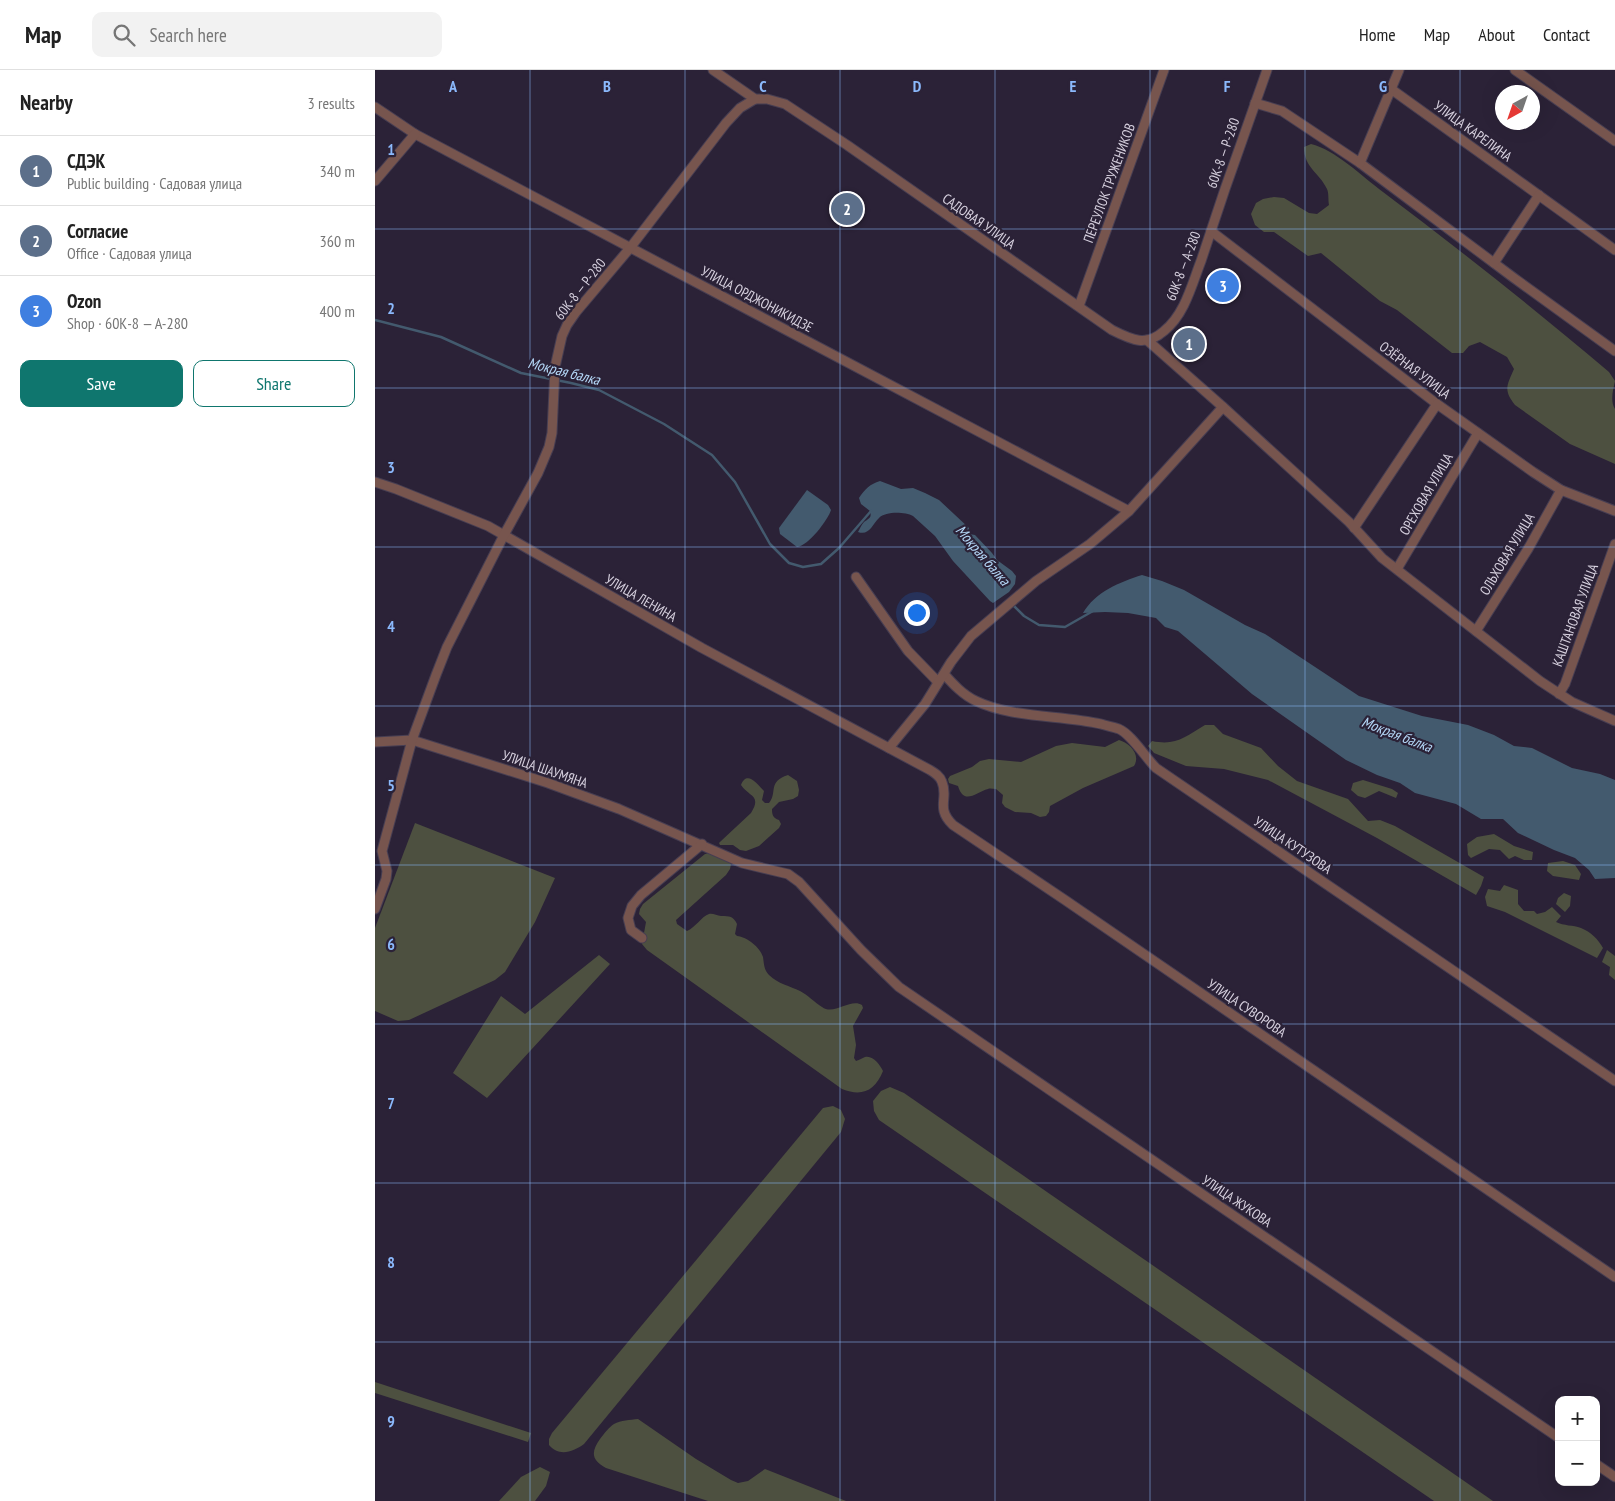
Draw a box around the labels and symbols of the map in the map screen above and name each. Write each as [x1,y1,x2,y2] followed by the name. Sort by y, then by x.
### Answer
[448,76,458,96] text: A
[603,76,611,96] text: B
[759,76,767,96] text: C
[913,76,922,96] text: D
[1070,76,1077,96] text: E
[1224,76,1231,96] text: F
[1379,76,1387,96] text: G
[1495,85,1540,130] north arrow
[1430,97,1516,166] street label: УЛИЦА КАРЕЛИНА
[1203,115,1243,191] street label: 60К-8 — Р-280
[1079,121,1139,245] street label: ПЕРЕУЛОК ТРУЖЕНИКОВ
[387,139,395,159] text: 1
[939,189,1019,253] street label: САДОВАЯ УЛИЦА
[831,190,863,228] pin: 2
[1162,229,1204,303] street label: 60К-8 — А-280
[550,255,610,323] street label: 60К-8 — Р-280
[698,262,816,336] street label: УЛИЦА ОРДЖОНИКИДЗЕ
[1207,267,1239,305] pin: 3
[387,298,395,318] text: 2
[1173,325,1205,363] pin: 1
[1376,337,1454,403] street label: ОЗЁРНАЯ УЛИЦА
[526,353,603,389] water label: Мокрая балка
[1395,449,1457,538] street label: ОРЕХОВАЯ УЛИЦА
[387,457,395,477] text: 3
[1475,509,1539,598] street label: ОЛЬХОВАЯ УЛИЦА
[952,521,1015,590] water label: Мокрая балка
[1548,561,1602,669] street label: КАШТАНОВАЯ УЛИЦА
[602,570,680,626] street label: УЛИЦА ЛЕНИНА
[904,600,930,626] your location
[387,616,395,636] text: 4
[1359,712,1436,756] water label: Мокрая балка
[500,746,591,792] street label: УЛИЦА ШАУМЯНА
[387,775,395,795] text: 5
[1251,812,1336,878] street label: УЛИЦА КУТУЗОВА
[387,934,395,954] text: 6
[1204,975,1290,1041] street label: УЛИЦА СУВОРОВА
[387,1093,395,1113] text: 7
[1199,1171,1276,1231] street label: УЛИЦА ЖУКОВА
[387,1252,395,1272] text: 8
[387,1411,395,1431] text: 9

